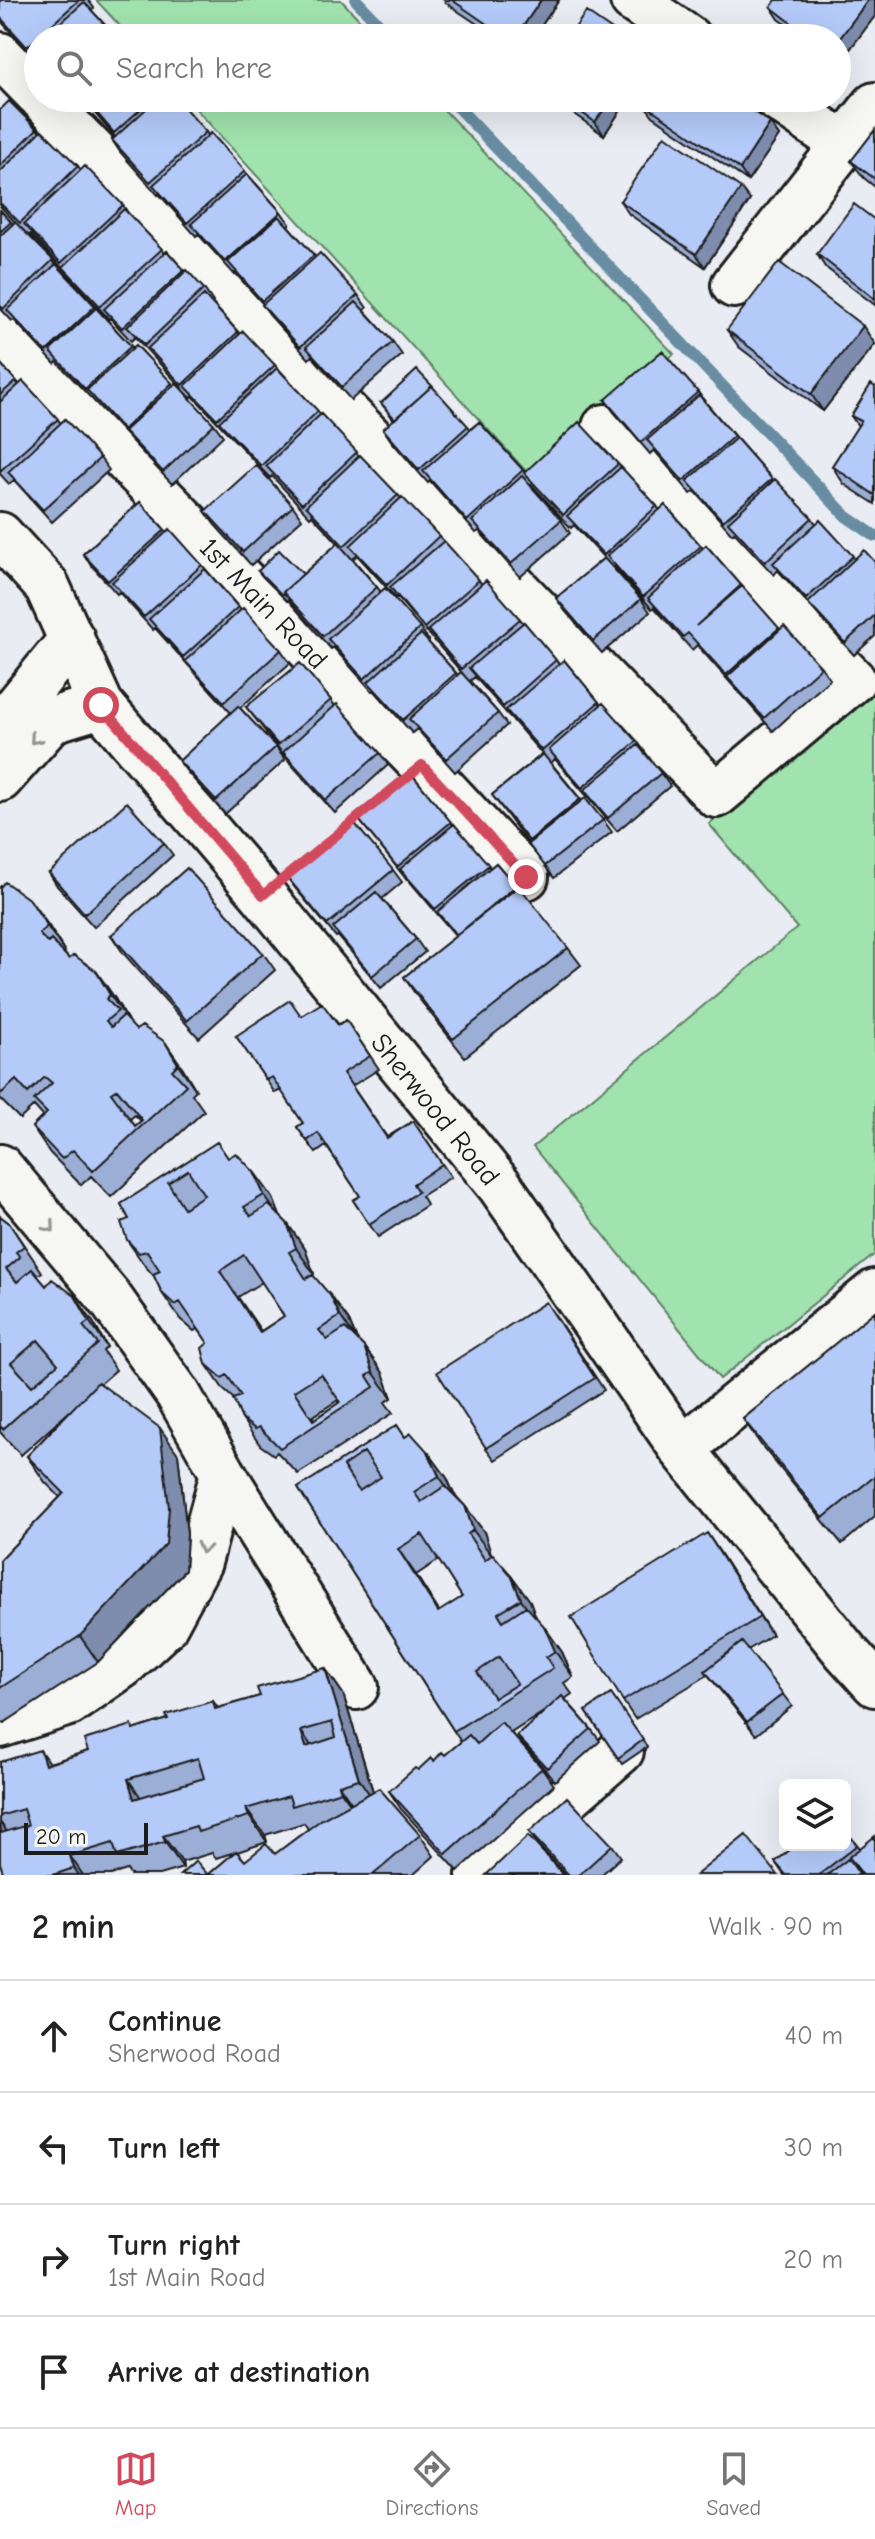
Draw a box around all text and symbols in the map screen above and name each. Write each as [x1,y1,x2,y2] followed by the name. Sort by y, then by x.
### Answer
[24,24,851,112] search box
[52,46,96,90] icon: search
[116,51,272,86] text: Search here
[193,532,334,676] street label: 1st Main Road
[83,687,119,723] route start
[31,729,45,744] one-way arrow
[508,859,544,895] route end
[364,1027,506,1192] street label: Sherwood Road
[40,1217,55,1232] one-way arrow
[195,1540,212,1554] one-way arrow
[779,1779,851,1851] map controls
[779,1779,851,1851] button: layers
[24,1819,148,1855] scale bar
[36,1824,86,1850] text: 20 m
[32,1907,115,1947] text: 2 min
[709,1912,843,1942] text: Walk · 90 m
[108,2004,222,2039] text: Continue
[32,2014,76,2058] icon: ahead
[784,2021,843,2051] text: 40 m
[108,2039,281,2069] text: Sherwood Road
[32,2126,76,2170] icon: left
[108,2131,220,2166] text: Turn left
[784,2133,843,2163] text: 30 m
[108,2228,240,2263] text: Turn right
[32,2238,76,2282] icon: right
[783,2245,843,2275] text: 20 m
[108,2263,266,2293] text: 1st Main Road
[32,2350,76,2394] icon: arrive
[108,2355,370,2390] text: Arrive at destination
[114,2447,158,2521] tab: Map
[386,2447,479,2521] tab: Directions
[706,2447,761,2521] tab: Saved

